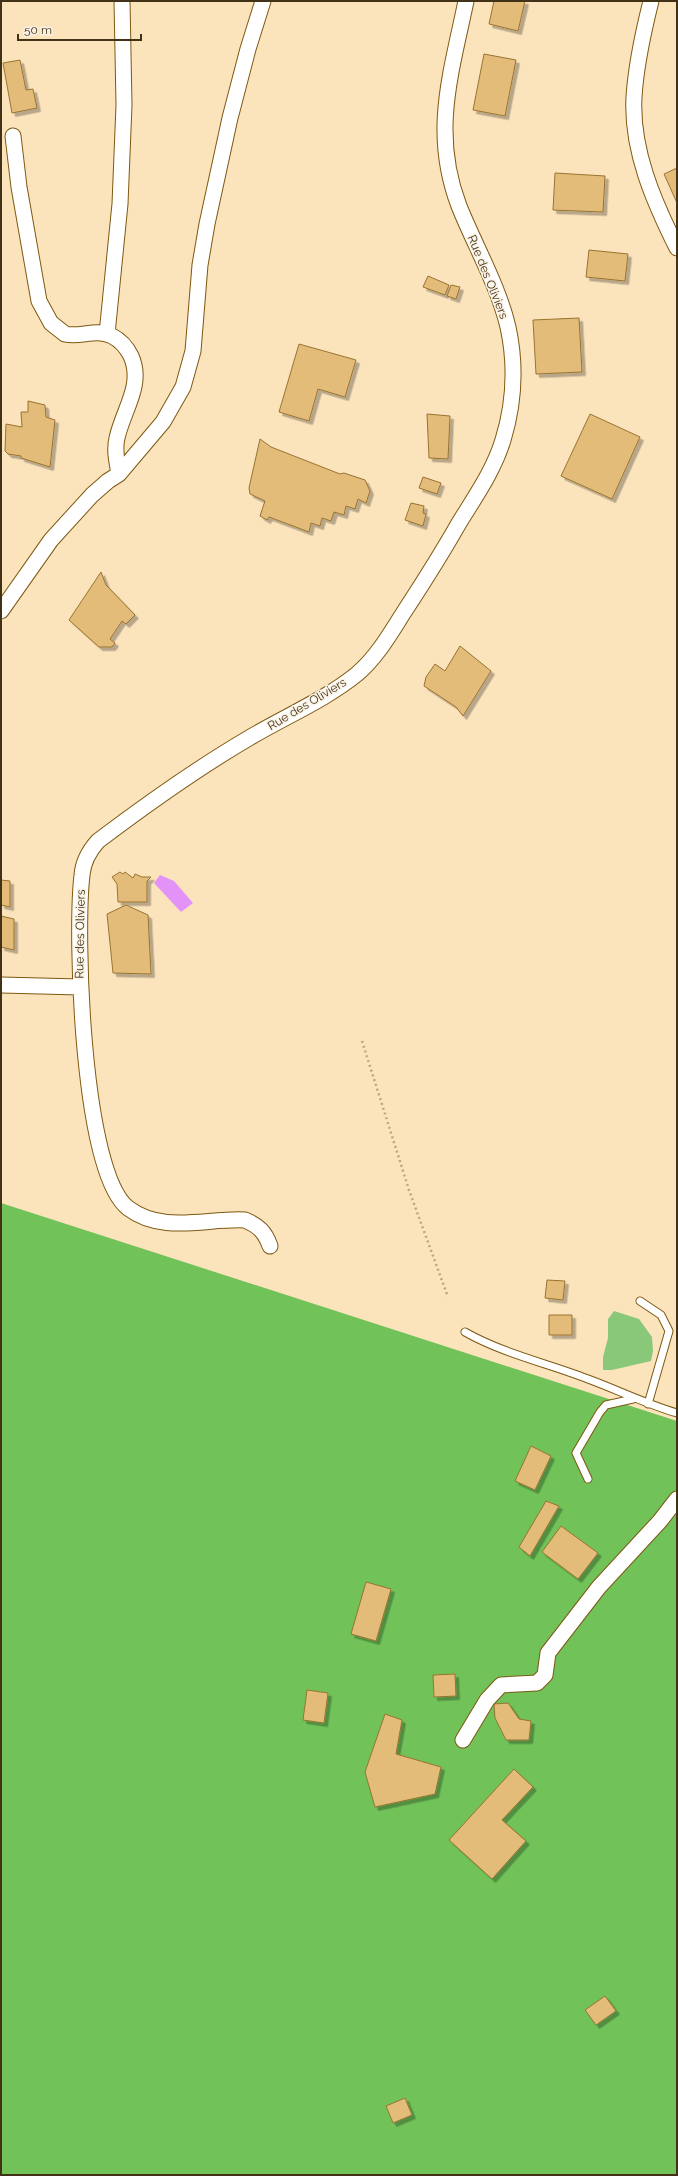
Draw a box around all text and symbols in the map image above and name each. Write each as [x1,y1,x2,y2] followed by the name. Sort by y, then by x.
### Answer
[18,16,141,42] scale bar
[24,23,52,37] text: 50 m
[465,233,511,321] street label: Rue des Oliviers
[265,675,349,733] street label: Rue des Oliviers
[72,889,88,979] street label: Rue des Oliviers

